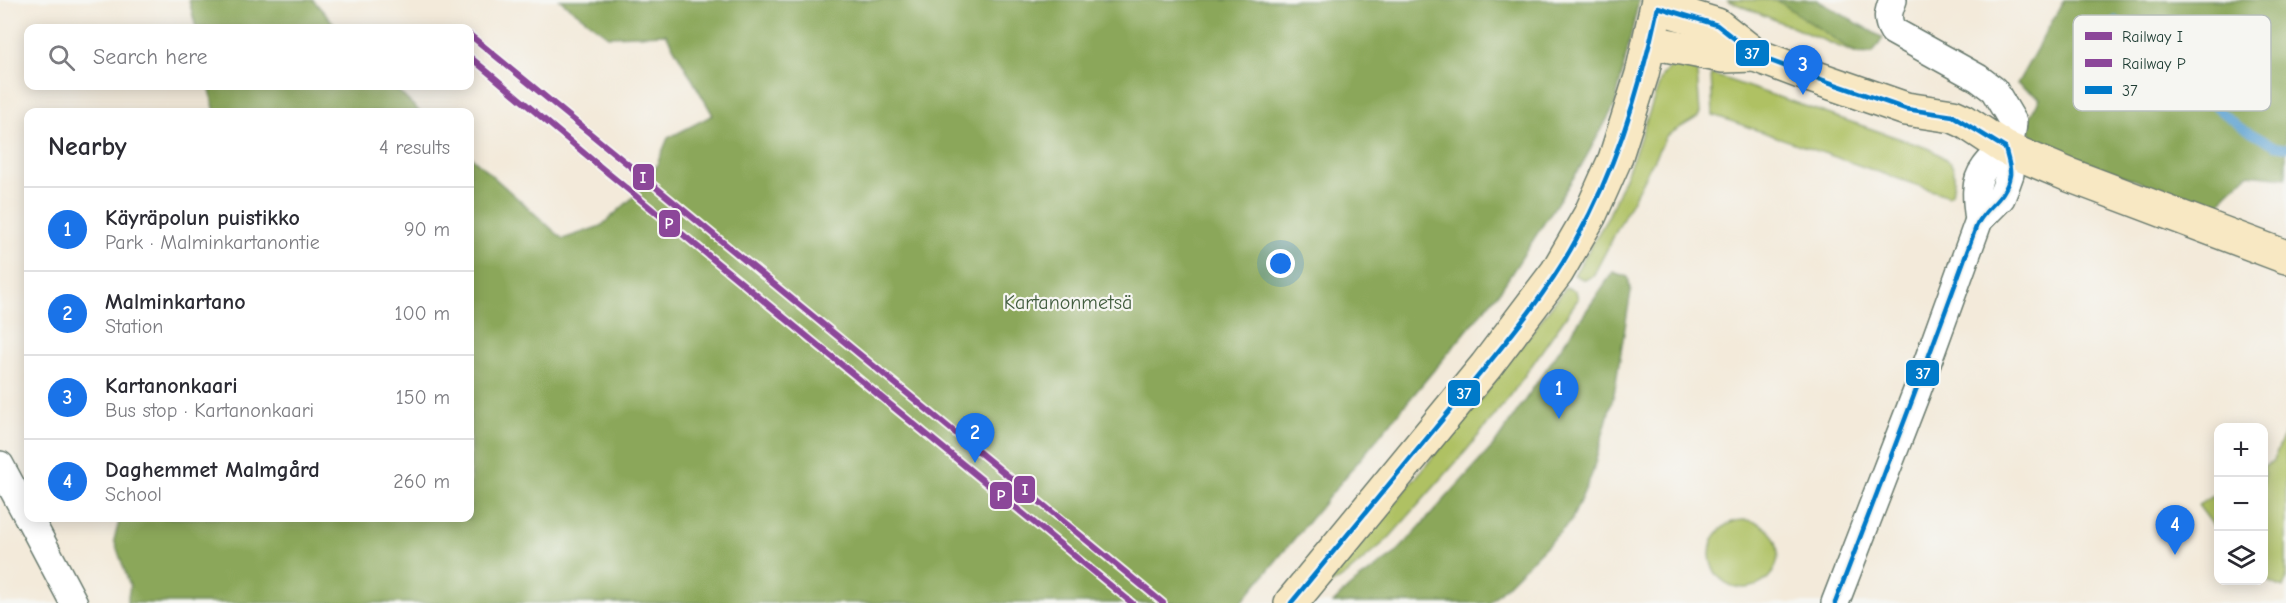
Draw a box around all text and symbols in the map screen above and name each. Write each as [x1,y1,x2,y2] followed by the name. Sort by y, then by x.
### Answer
[2073,15,2271,111] legend
[24,24,474,90] search box
[2122,28,2183,46] text: Railway I
[1735,39,1770,67] line badge: 37
[45,41,78,74] icon: search
[93,44,208,70] text: Search here
[1744,45,1760,63] text: 37
[1784,46,1822,95] pin: 3
[2122,55,2186,73] text: Railway P
[2122,82,2138,100] text: 37
[48,132,127,162] text: Nearby
[379,136,450,159] text: 4 results
[632,163,655,191] line badge: I
[640,169,646,187] text: I
[105,205,300,231] text: Käyräpolun puistikko
[658,209,681,238] line badge: P
[665,215,674,233] text: P
[64,218,71,241] text: 1
[404,218,450,241] text: 90 m
[105,231,320,254] text: Park · Malminkartanontie
[1266,249,1295,278] your location
[105,289,246,315] text: Malminkartano
[1004,291,1132,314] park label: Kartanonmetsä
[63,302,72,325] text: 2
[395,302,450,325] text: 100 m
[105,315,163,338] text: Station
[1905,359,1940,387] line badge: 37
[1915,365,1931,383] text: 37
[1540,370,1578,419] pin: 1
[105,373,238,399] text: Kartanonkaari
[1447,379,1481,407] line badge: 37
[1456,385,1472,403] text: 37
[63,386,72,409] text: 3
[396,386,450,409] text: 150 m
[105,399,314,422] text: Bus stop · Kartanonkaari
[956,414,994,463] pin: 2
[2214,423,2268,585] map controls
[2214,423,2268,477] button: +
[105,457,320,483] text: Daghemmet Malmgård
[63,470,72,493] text: 4
[393,470,450,493] text: 260 m
[1013,475,1036,504] line badge: I
[2214,477,2268,531] button: −
[989,481,1013,510] line badge: P
[1022,481,1028,499] text: I
[105,483,162,506] text: School
[997,487,1006,505] text: P
[2156,506,2194,555] pin: 4
[2214,531,2268,585] button: layers

